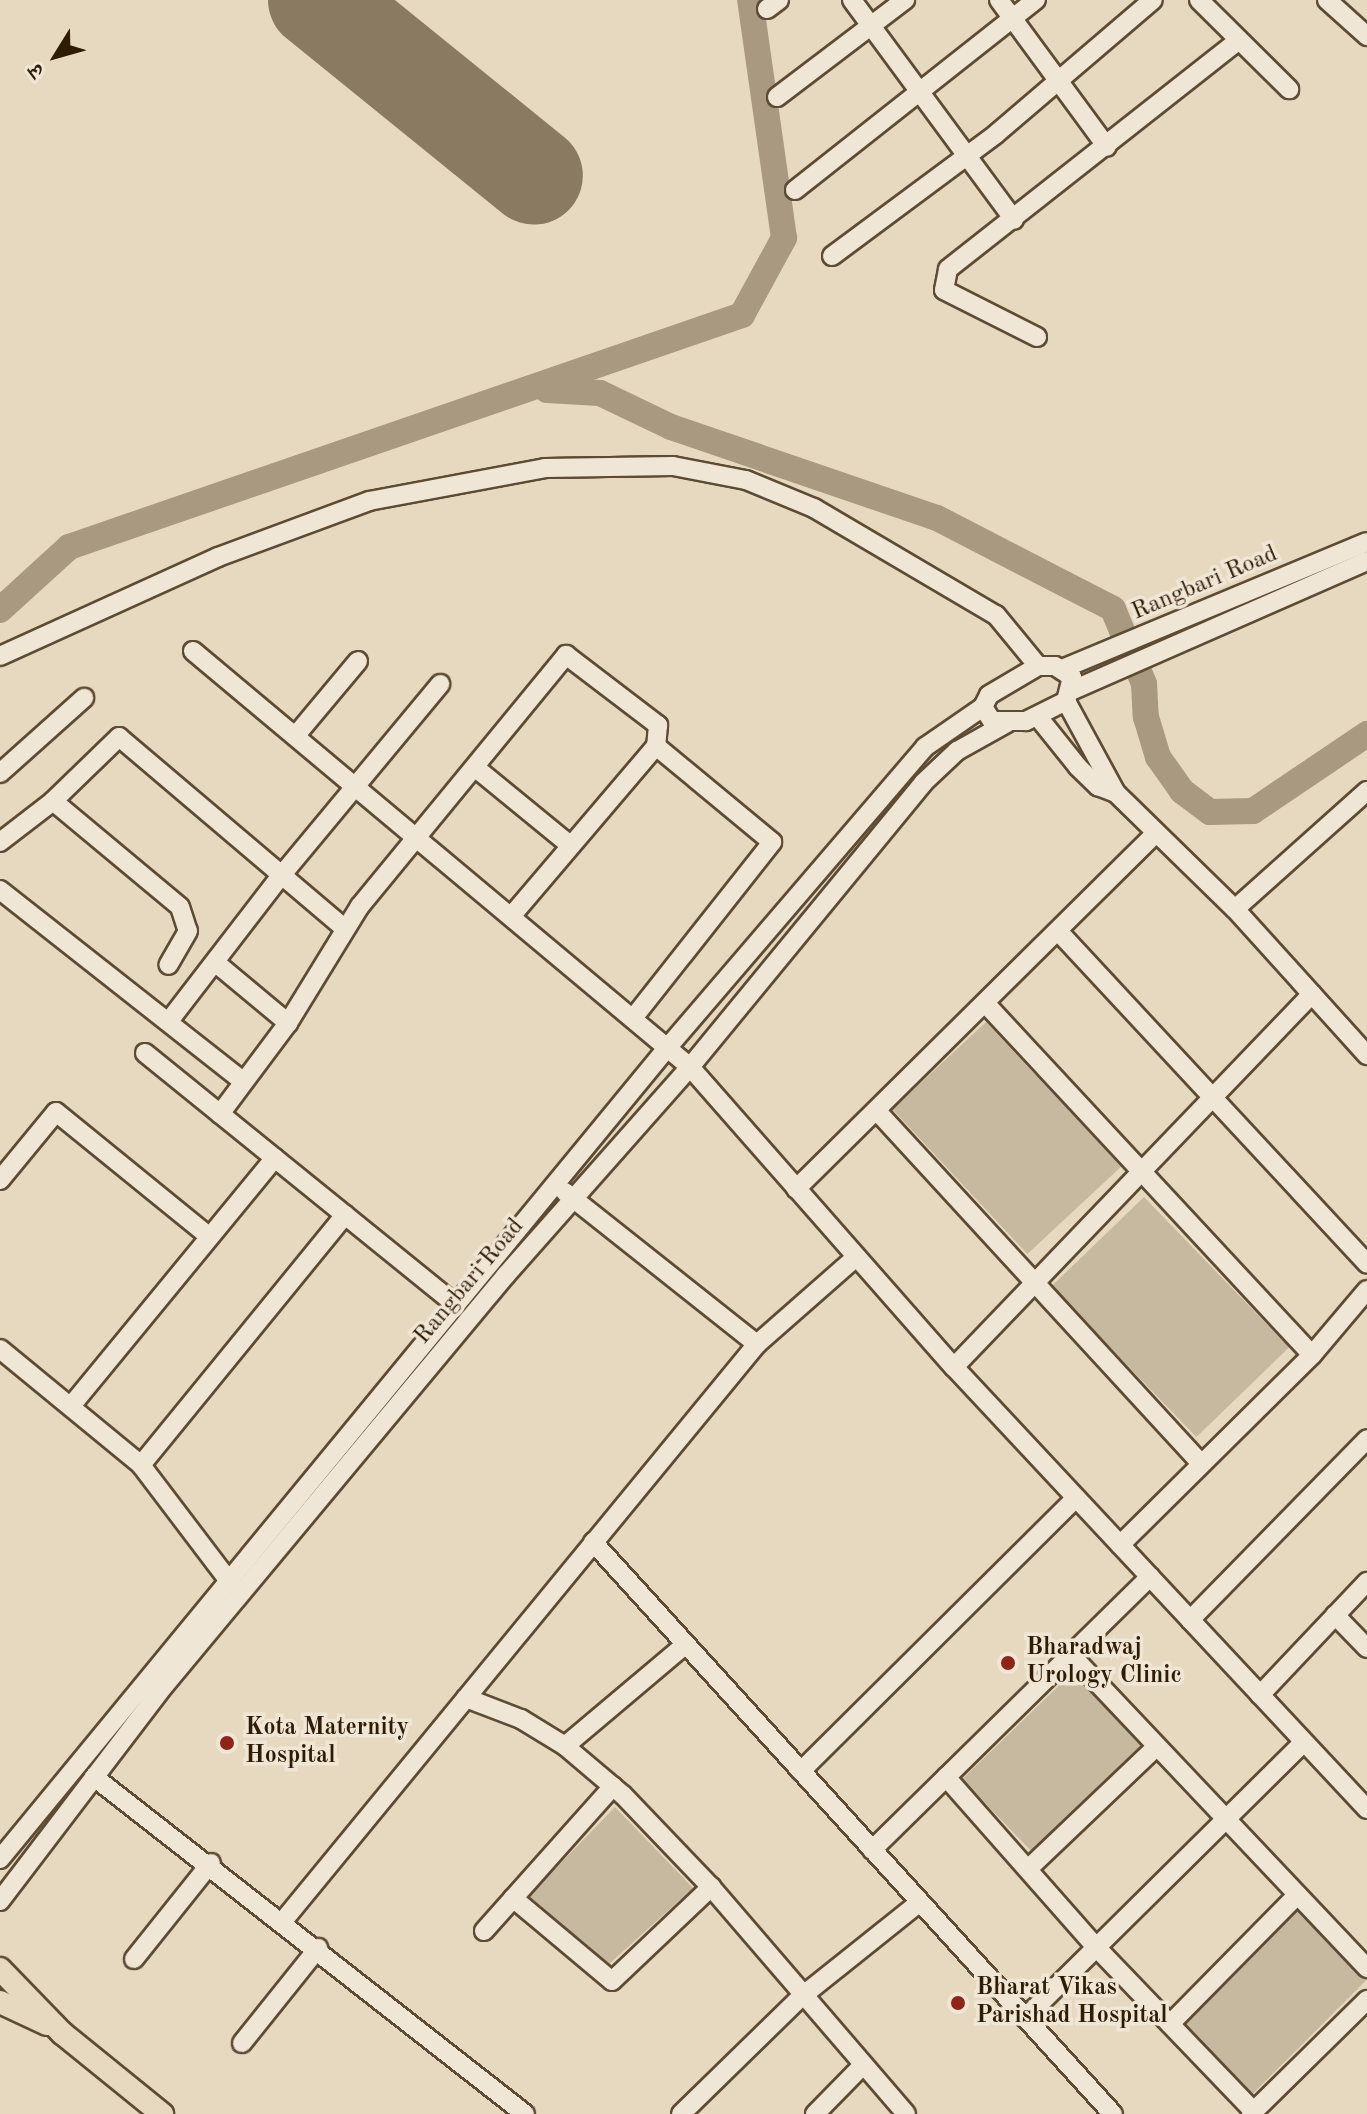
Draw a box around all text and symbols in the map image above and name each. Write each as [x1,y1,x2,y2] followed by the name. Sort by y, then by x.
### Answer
[16,16,96,96] north arrow
[25,59,49,82] text: उ
[1128,540,1282,628] street label: Rangbari Road
[409,1213,531,1351] street label: Rangbari Road
[1026,1635,1182,1691] place label: Bharadwaj Urology Clinic
[997,1652,1019,1674] marker: Bharadwaj Urology Clinic
[245,1715,409,1771] place label: Kota Maternity Hospital
[216,1732,238,1754] marker: Kota Maternity Hospital
[976,1975,1168,2031] place label: Bharat Vikas Parishad Hospital
[947,1992,969,2014] marker: Bharat Vikas Parishad Hospital

